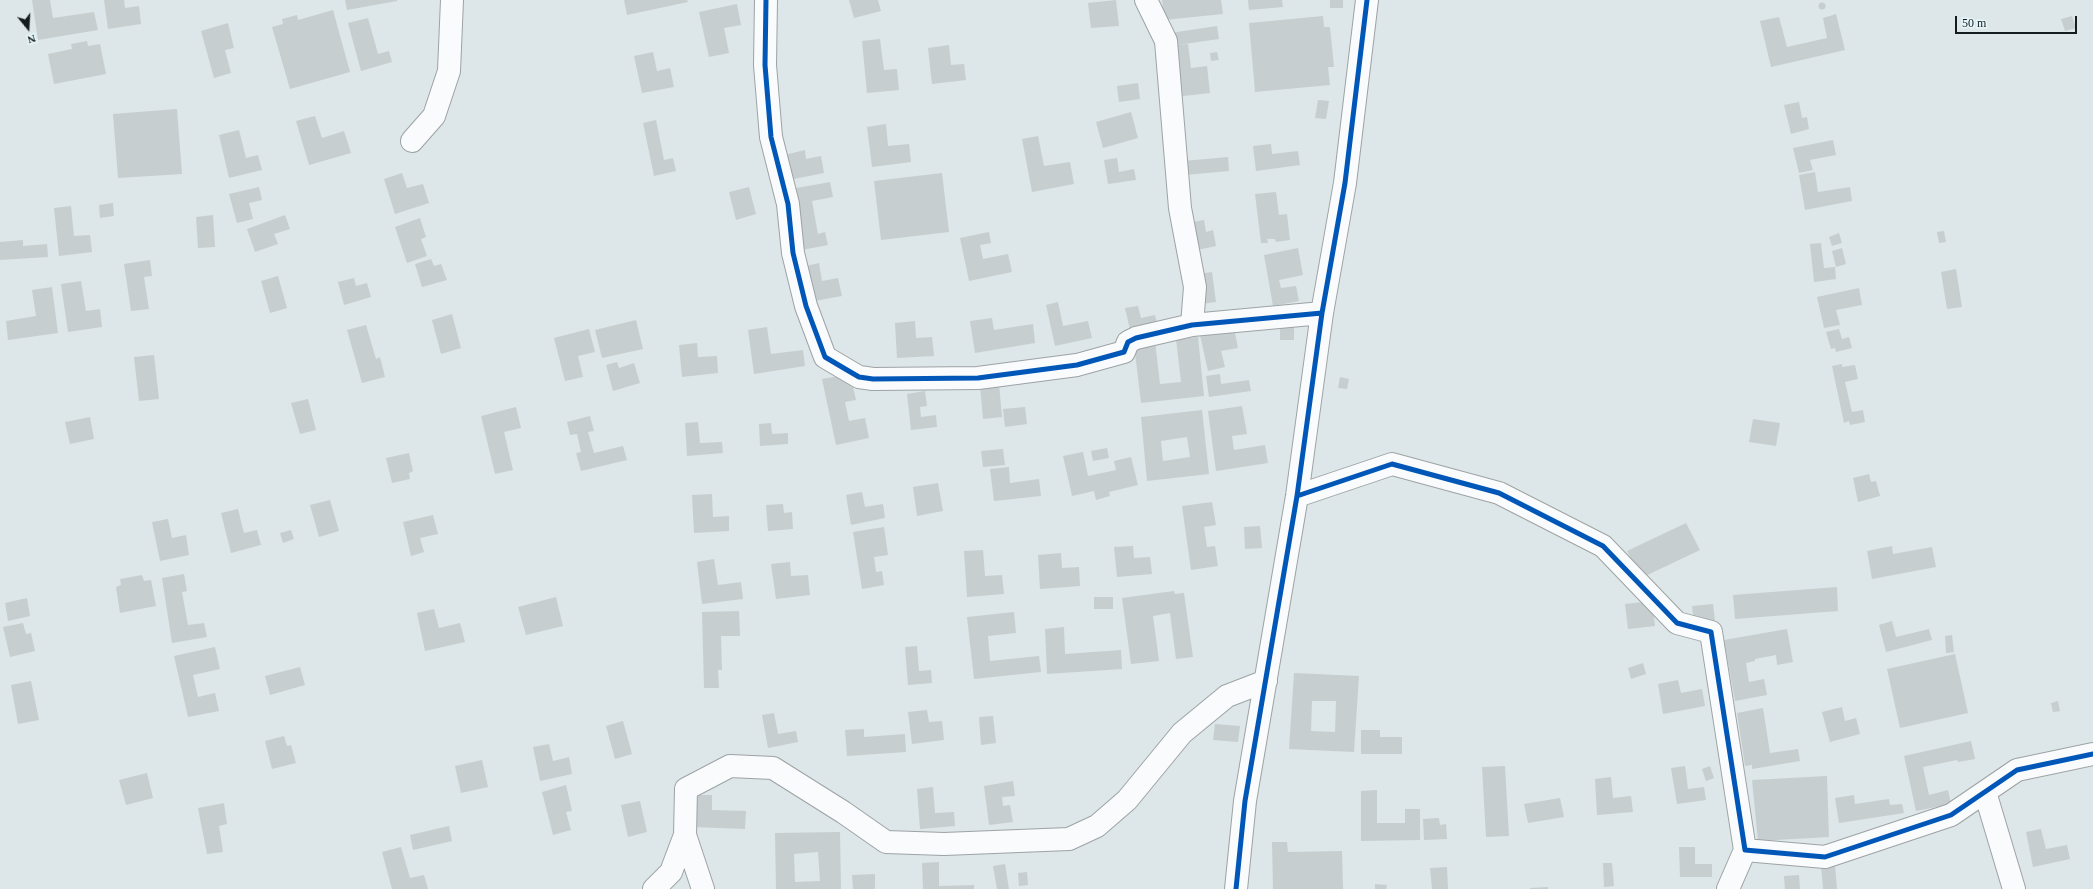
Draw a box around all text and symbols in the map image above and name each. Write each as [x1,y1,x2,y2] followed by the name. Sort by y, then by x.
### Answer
[8,8,48,48] north arrow
[1957,8,2079,34] scale bar
[1962,16,1986,30] text: 50 m
[26,32,37,46] text: N

